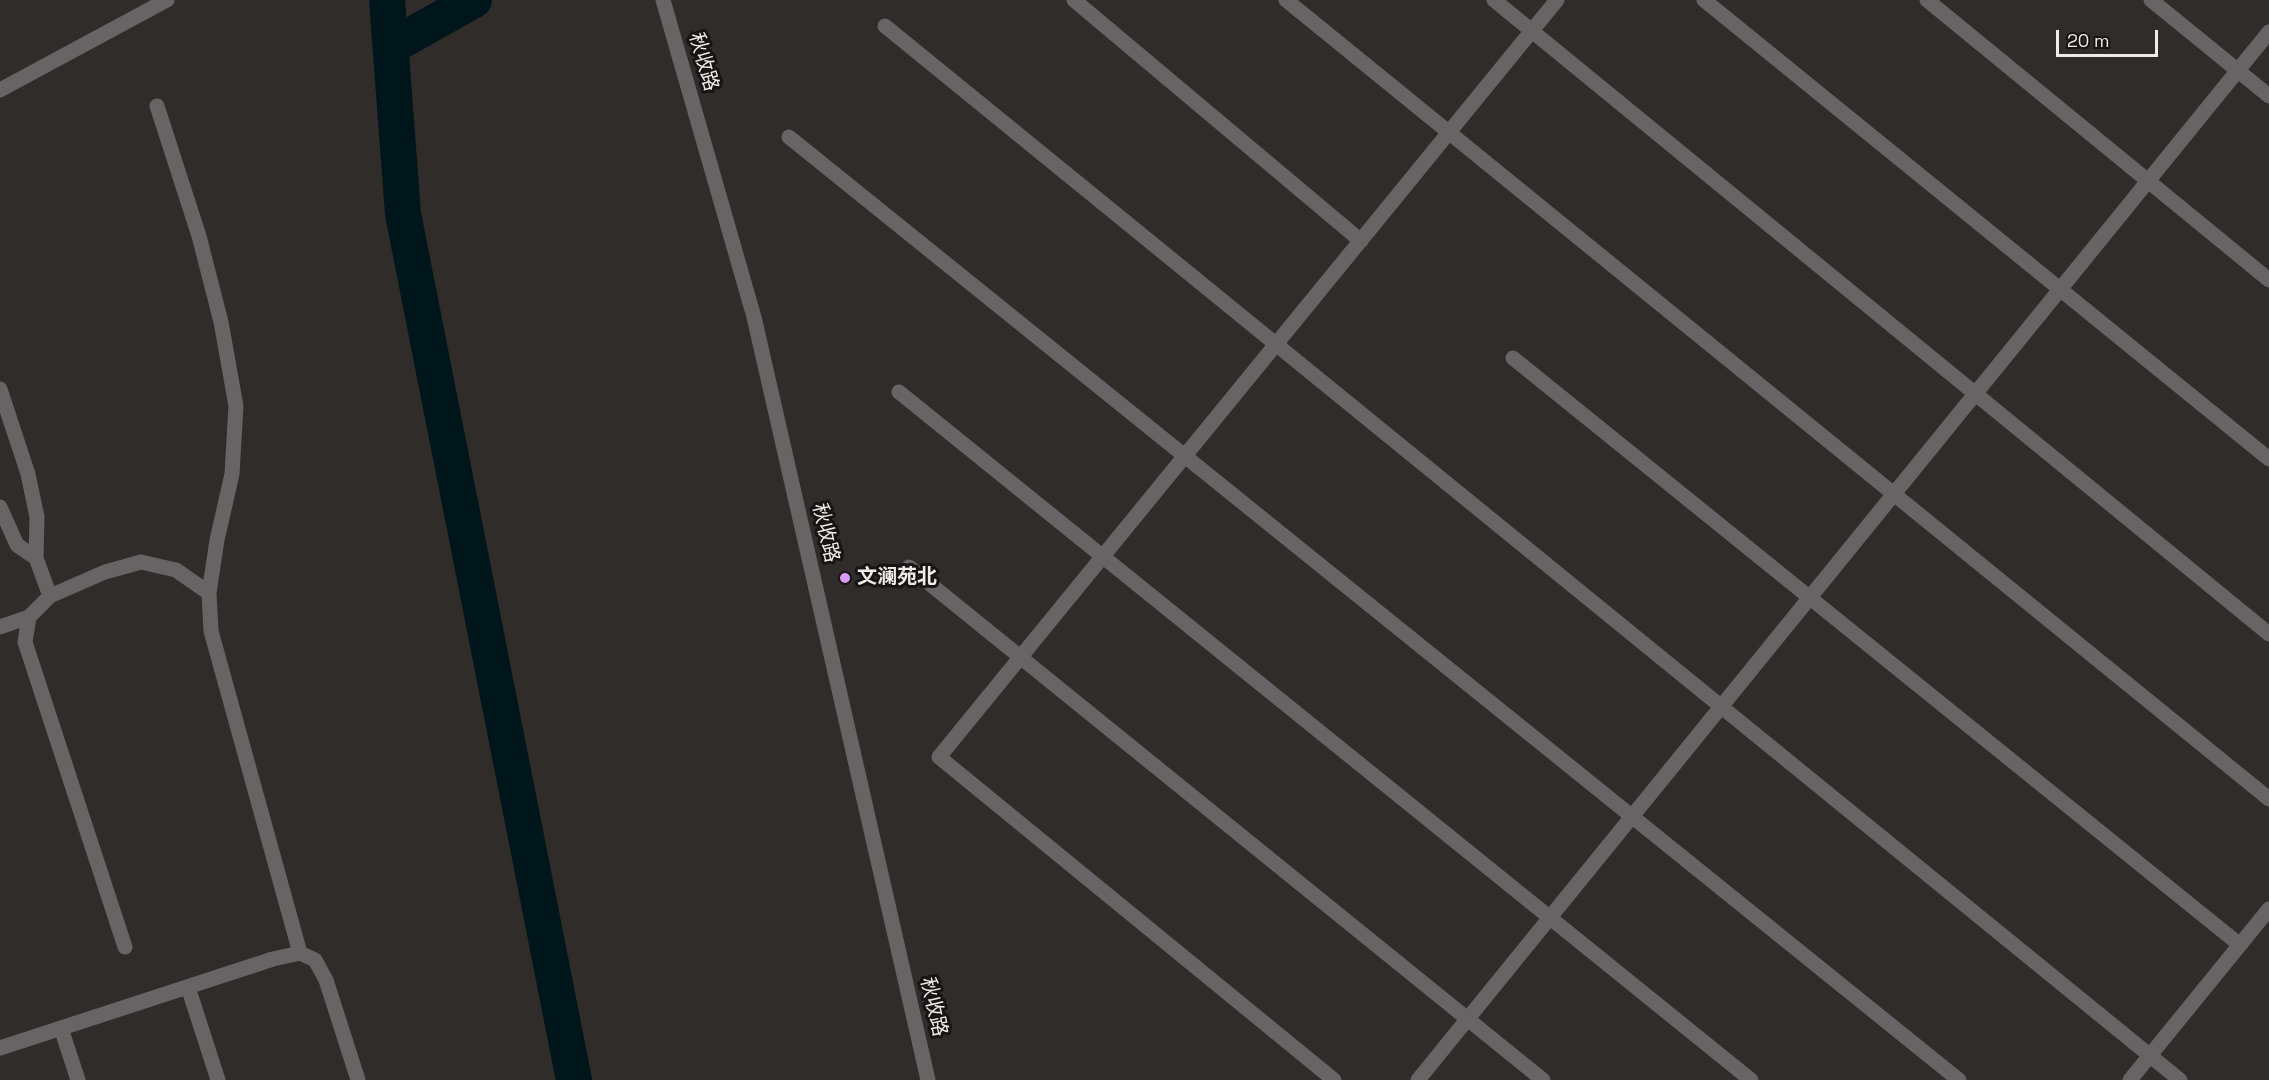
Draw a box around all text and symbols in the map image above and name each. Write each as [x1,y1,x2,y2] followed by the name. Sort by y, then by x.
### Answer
[2059,18,2161,56] scale bar
[2067,29,2110,52] text: 20 m
[683,30,723,94] street label: 秋收路
[807,501,843,565] street label: 秋收路
[857,566,937,590] place label: 文澜苑北
[838,571,852,585] marker: 文澜苑北
[915,975,951,1039] street label: 秋收路

